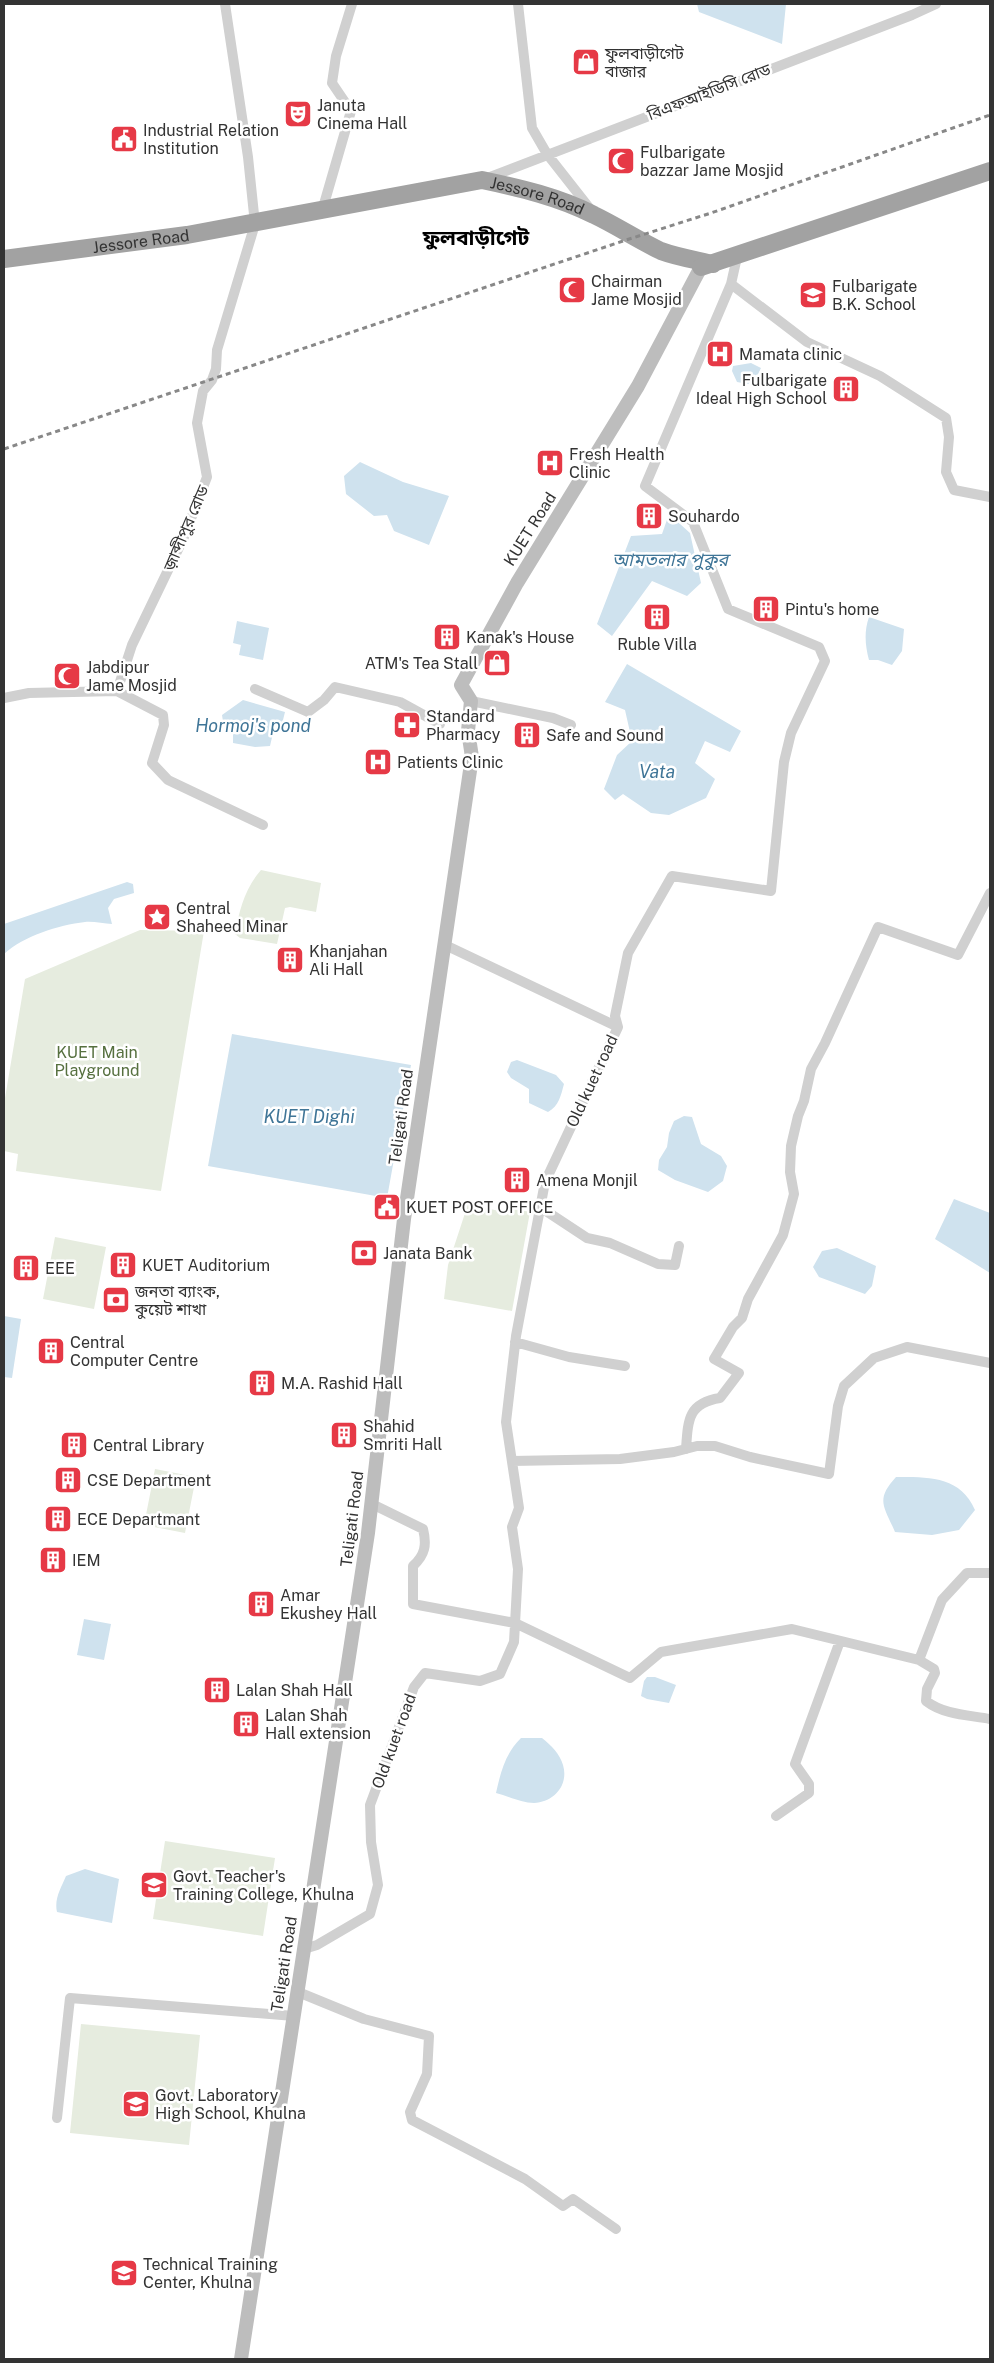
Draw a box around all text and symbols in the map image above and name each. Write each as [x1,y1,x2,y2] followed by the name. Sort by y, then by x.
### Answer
[604,44,684,81] place label: ফুলবাড়ীগেট বাজার
[571,47,601,77] shop icon: ফুলবাড়ীগেট বাজার
[644,60,774,125] street label: বিএফআইডিসি রোড
[317,96,408,133] place label: Januta Cinema Hall
[283,99,313,129] theatre icon: Januta Cinema Hall
[143,121,279,158] place label: Industrial Relation Institution
[109,124,139,154] public building icon: Industrial Relation Institution
[640,143,784,180] place label: Fulbarigate bazzar Jame Mosjid
[606,146,636,176] mosque icon: Fulbarigate bazzar Jame Mosjid
[488,173,587,219] street label: Jessore Road
[91,225,190,257] street label: Jessore Road
[422,225,530,250] district label: ফুলবাড়ীগেট
[591,272,682,309] place label: Chairman Jame Mosjid
[557,275,587,305] mosque icon: Chairman Jame Mosjid
[832,277,917,314] place label: Fulbarigate B.K. School
[798,280,828,310] school or university icon: Fulbarigate B.K. School
[705,339,735,369] hospital icon: Mamata clinic
[739,345,842,364] place label: Mamata clinic
[696,371,827,408] place label: Fulbarigate Ideal High School
[831,374,861,404] building icon: Fulbarigate Ideal High School
[569,445,665,482] place label: Fresh Health Clinic
[535,448,565,478] hospital icon: Fresh Health Clinic
[159,482,213,575] street label: জ়াব্দীপুর রোড
[500,489,560,569] street label: KUET Road
[634,501,664,531] building icon: Souhardo
[668,507,740,526] place label: Souhardo
[612,549,731,571] water label: আমতলার পুকুর
[751,594,781,624] building icon: Pintu's home
[785,600,879,619] place label: Pintu's home
[642,602,672,632] building icon: Ruble Villa
[432,622,462,652] building icon: Kanak's House
[466,628,574,647] place label: Kanak's House
[617,635,697,654] place label: Ruble Villa
[482,648,512,678] shop icon: ATM's Tea Stall
[365,654,478,673] place label: ATM's Tea Stall
[86,658,177,695] place label: Jabdipur Jame Mosjid
[52,661,82,691] mosque icon: Jabdipur Jame Mosjid
[426,707,501,744] place label: Standard Pharmacy
[392,710,422,740] pharmacy icon: Standard Pharmacy
[195,715,311,736] water label: Hormoj's pond
[512,720,542,750] building icon: Safe and Sound
[546,726,664,745] place label: Safe and Sound
[363,747,393,777] hospital icon: Patients Clinic
[397,753,504,772] place label: Patients Clinic
[639,761,675,782] water label: Vata
[176,899,288,936] place label: Central Shaheed Minar
[142,902,172,932] place icon: Central Shaheed Minar
[309,942,388,979] place label: Khanjahan Ali Hall
[275,945,305,975] building icon: Khanjahan Ali Hall
[562,1032,622,1130] street label: Old kuet road
[54,1043,140,1080] park label: KUET Main Playground
[385,1068,417,1166] street label: Teligati Road
[263,1106,355,1127] water label: KUET Dighi
[502,1165,532,1195] building icon: Amena Monjil
[536,1171,638,1190] place label: Amena Monjil
[372,1192,402,1222] public building icon: KUET POST OFFICE
[406,1198,553,1217] place label: KUET POST OFFICE
[349,1238,379,1268] bank icon: Janata Bank
[383,1244,472,1263] place label: Janata Bank
[108,1250,138,1280] building icon: KUET Auditorium
[11,1253,41,1283] building icon: EEE
[142,1256,270,1275] place label: KUET Auditorium
[45,1259,75,1278] place label: EEE
[134,1282,220,1319] place label: জনতা ব্যাংক, কুয়েট শাখা
[101,1285,131,1315] bank icon: জনতা ব্যাংক, কুয়েট শাখা
[70,1333,198,1370] place label: Central Computer Centre
[36,1336,66,1366] building icon: Central Computer Centre
[247,1368,277,1398] building icon: M.A. Rashid Hall
[281,1374,403,1393] place label: M.A. Rashid Hall
[363,1417,443,1454] place label: Shahid Smriti Hall
[329,1420,359,1450] building icon: Shahid Smriti Hall
[59,1430,89,1460] building icon: Central Library
[93,1436,205,1455] place label: Central Library
[53,1465,83,1495] building icon: CSE Department
[337,1470,367,1568] street label: Teligati Road
[87,1471,211,1490] place label: CSE Department
[43,1504,73,1534] building icon: ECE Departmant
[77,1510,200,1529] place label: ECE Departmant
[38,1545,68,1575] building icon: IEM
[72,1551,101,1570] place label: IEM
[280,1586,377,1623] place label: Amar Ekushey Hall
[246,1589,276,1619] building icon: Amar Ekushey Hall
[202,1675,232,1705] building icon: Lalan Shah Hall
[236,1681,353,1700] place label: Lalan Shah Hall
[368,1691,420,1791] street label: Old kuet road
[265,1706,371,1743] place label: Lalan Shah Hall extension
[231,1709,261,1739] building icon: Lalan Shah Hall extension
[173,1867,354,1904] place label: Govt. Teacher's Training College, Khulna
[139,1870,169,1900] school or university icon: Govt. Teacher's Training College, Khulna
[267,1915,301,2013] street label: Teligati Road
[155,2086,306,2123] place label: Govt. Laboratory High School, Khulna
[121,2089,151,2119] school or university icon: Govt. Laboratory High School, Khulna
[143,2255,278,2292] place label: Technical Training Center, Khulna
[109,2258,139,2288] school or university icon: Technical Training Center, Khulna

